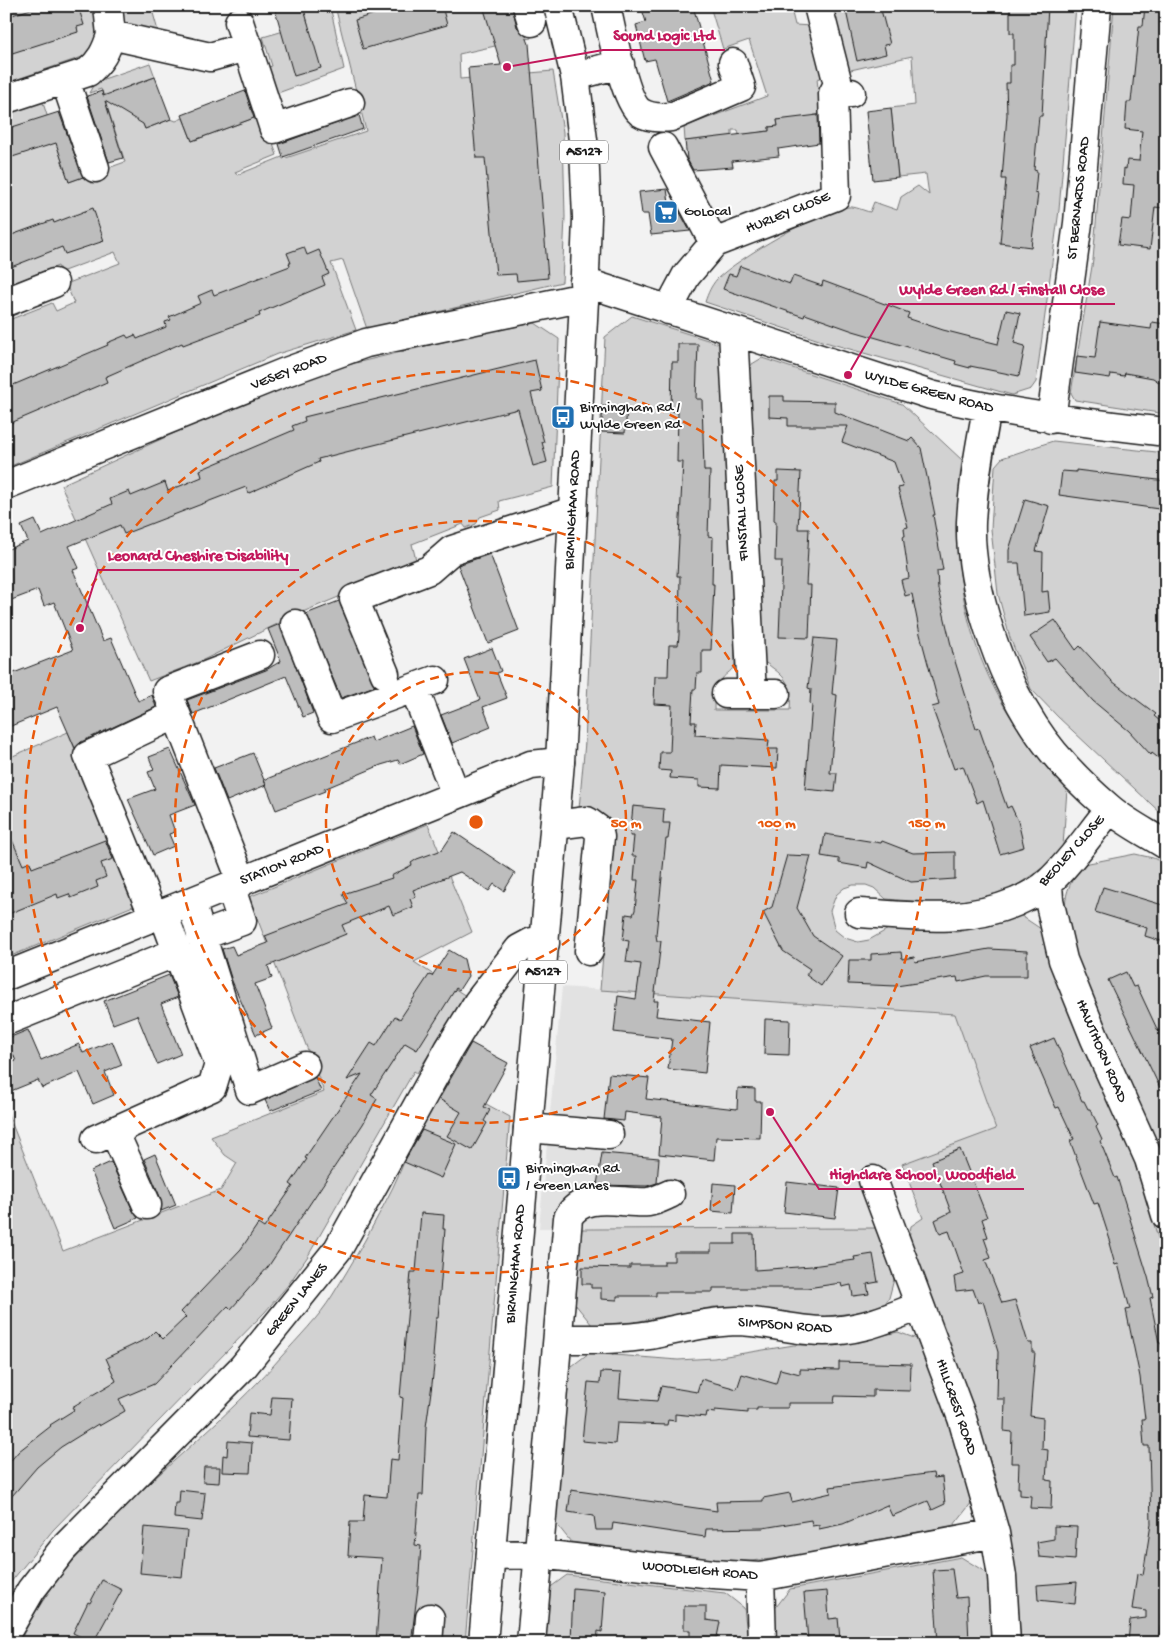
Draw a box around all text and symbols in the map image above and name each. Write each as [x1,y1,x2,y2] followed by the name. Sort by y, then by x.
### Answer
[603,19,725,50] callout: Sound Logic Ltd
[613,28,716,47] text: Sound Logic Ltd
[1064,135,1094,260] street label: ST BERNARDS ROAD
[560,140,608,163] road number: A5127
[743,188,833,238] street label: HURLEY CLOSE
[653,199,679,225] supermarket icon: GoLocal
[684,203,731,221] place label: GoLocal
[889,273,1115,304] callout: Wylde Green Rd / Finstall Close
[898,282,1105,301] text: Wylde Green Rd / Finstall Close
[247,349,330,395] street label: VESEY ROAD
[863,366,996,418] street label: WYLDE GREEN ROAD
[579,399,682,434] place label: Birmingham Rd / Wylde Green Rd
[550,404,576,430] bus stop icon: Birmingham Rd / Wylde Green Rd
[561,450,585,571] street label: BIRMINGHAM ROAD
[730,464,754,562] street label: FINSTALL CLOSE
[98,539,299,570] callout: Leonard Cheshire Disability
[108,548,289,567] text: Leonard Cheshire Disability
[1034,811,1109,891] street label: BEOLEY CLOSE
[467,813,485,831] centre of rings
[611,815,642,833] text: 50 m
[757,815,796,833] text: 100 m
[908,815,946,833] text: 150 m
[237,840,327,890] street label: STATION ROAD
[519,960,567,984] road number: A5127
[1071,997,1131,1105] street label: HAWTHORN ROAD
[819,1158,1024,1189] callout: Highclare School, Woodfield
[525,1160,620,1195] place label: Birmingham Rd / Green Lanes
[496,1165,522,1191] bus stop icon: Birmingham Rd / Green Lanes
[829,1166,1016,1186] text: Highclare School, Woodfield
[502,1204,530,1325] street label: BIRMINGHAM ROAD
[262,1259,332,1341] street label: GREEN LANES
[737,1314,833,1338] street label: SIMPSON ROAD
[931,1357,981,1458] street label: HILLCREST ROAD
[641,1557,759,1585] street label: WOODLEIGH ROAD

